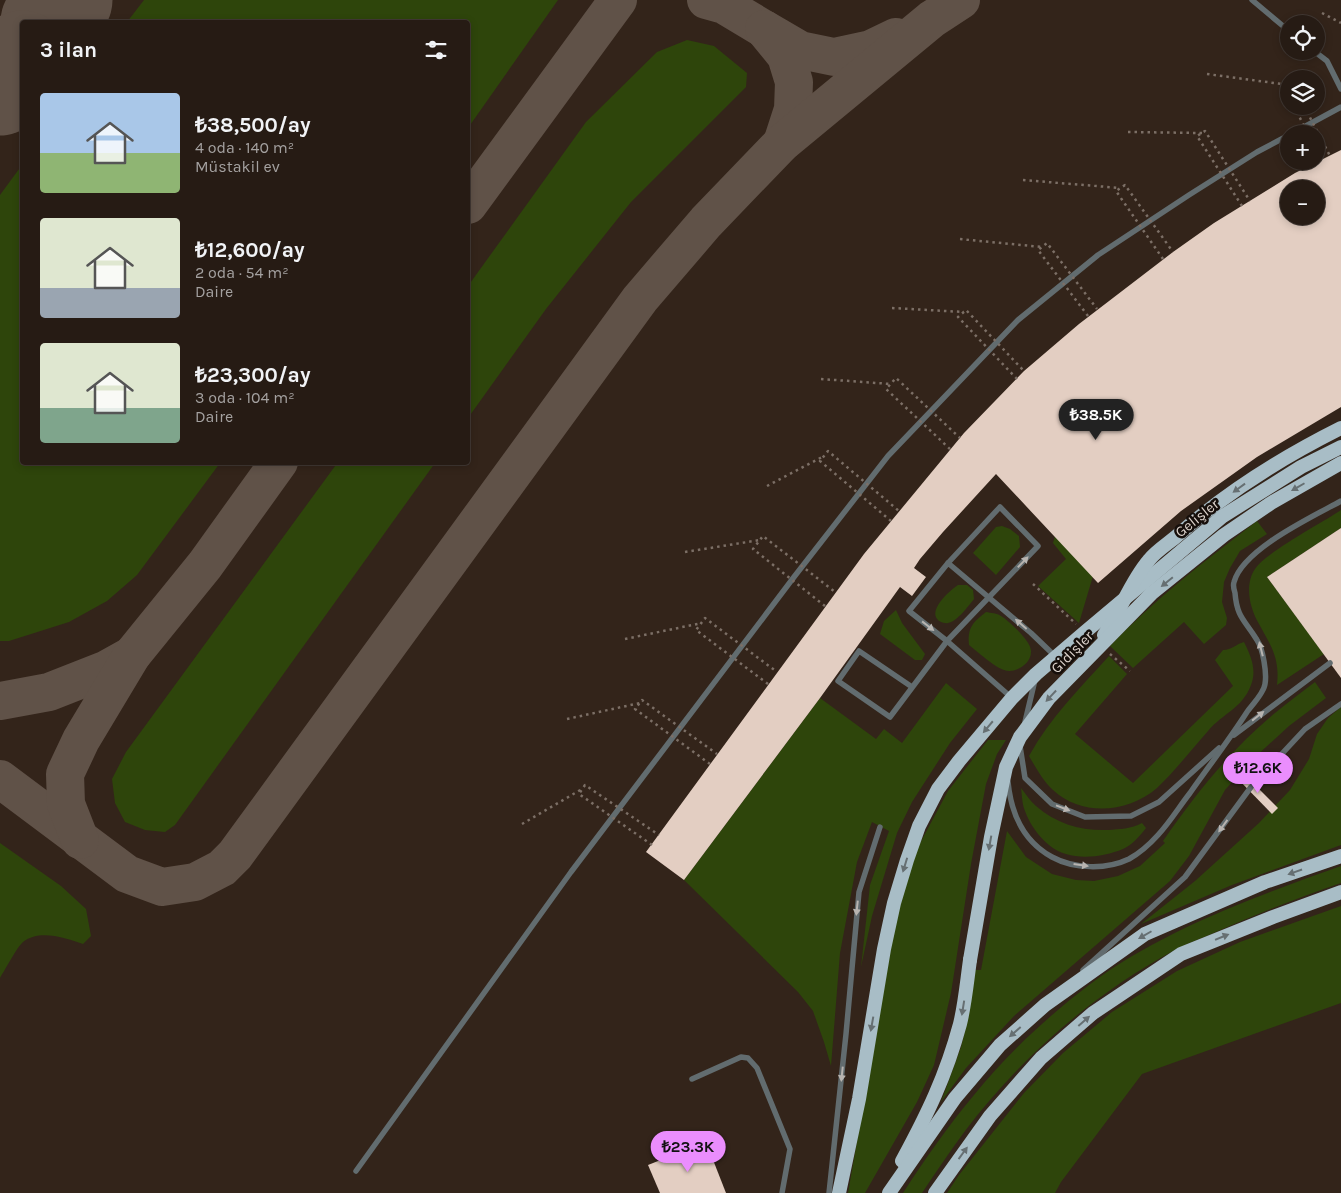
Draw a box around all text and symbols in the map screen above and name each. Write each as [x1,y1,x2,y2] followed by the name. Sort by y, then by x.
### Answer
[1280,15,1325,225] map controls
[1280,15,1325,60] button: locate
[422,36,450,64] icon: filters
[40,38,97,62] text: 3 ilan
[1280,70,1325,115] button: layers
[80,113,140,173] icon: home
[195,113,311,137] text: ₺38,500/ay
[1280,125,1325,170] button: +
[195,138,294,157] text: 4 oda · 140 m²
[195,157,280,176] text: Müstakil ev
[1280,180,1325,225] button: −
[80,238,140,298] icon: home
[195,238,305,262] text: ₺12,600/ay
[195,263,289,282] text: 2 oda · 54 m²
[195,282,233,301] text: Daire
[80,363,140,423] icon: home
[195,363,310,387] text: ₺23,300/ay
[195,388,295,407] text: 3 oda · 104 m²
[1055,398,1137,441] pin: ₺38.5K
[1070,405,1122,424] text: ₺38.5K
[195,407,233,426] text: Daire
[1232,483,1246,493] one-way arrow
[1291,483,1306,491] one-way arrow
[1171,495,1223,541] street label: Gelişler
[1017,556,1029,568] one-way arrow
[1160,576,1173,587] one-way arrow
[1015,618,1027,630] one-way arrow
[921,620,934,631] one-way arrow
[1047,627,1097,677] street label: Gidişler
[1256,642,1264,657] one-way arrow
[1045,690,1057,702] one-way arrow
[1251,711,1265,721] one-way arrow
[983,721,994,733] one-way arrow
[1217,752,1299,794] pin: ₺12.6K
[1234,758,1282,777] text: ₺12.6K
[1056,804,1071,812] one-way arrow
[1217,819,1228,832] one-way arrow
[986,835,994,851] one-way arrow
[901,858,909,873] one-way arrow
[1073,862,1089,870] one-way arrow
[1287,868,1302,876] one-way arrow
[853,900,861,916] one-way arrow
[1139,931,1152,940] one-way arrow
[1215,933,1230,941] one-way arrow
[958,1001,966,1017] one-way arrow
[1077,1015,1090,1026] one-way arrow
[867,1016,875,1032] one-way arrow
[1009,1026,1021,1037] one-way arrow
[838,1066,846,1082] one-way arrow
[647,1130,729,1173] pin: ₺23.3K
[662,1137,714,1156] text: ₺23.3K
[958,1146,968,1160] one-way arrow

